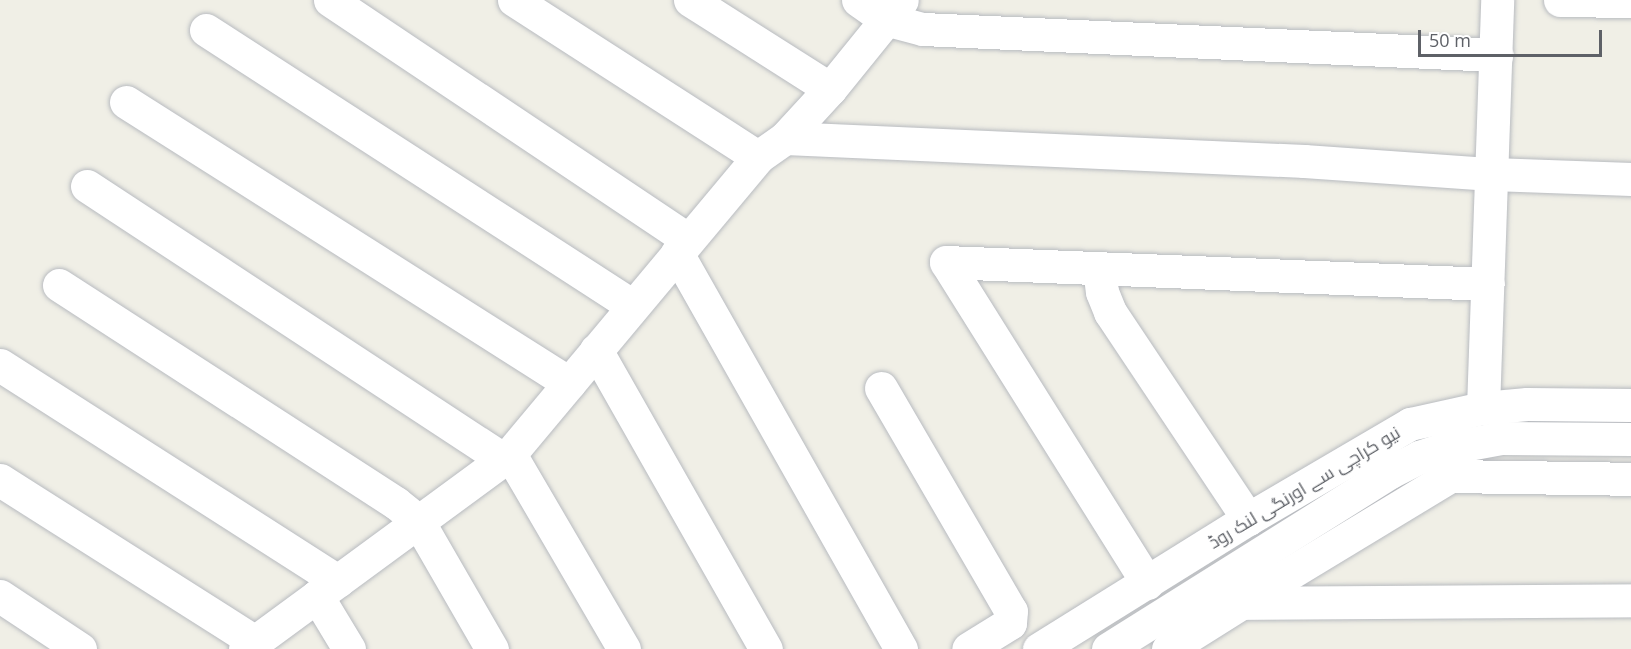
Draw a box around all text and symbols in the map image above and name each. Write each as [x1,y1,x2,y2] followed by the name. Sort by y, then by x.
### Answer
[1421,18,1606,56] scale bar
[1429,28,1471,52] text: 50 m
[1204,421,1404,553] street label: نیو کراچی سے اورنگی لنک روڈ

